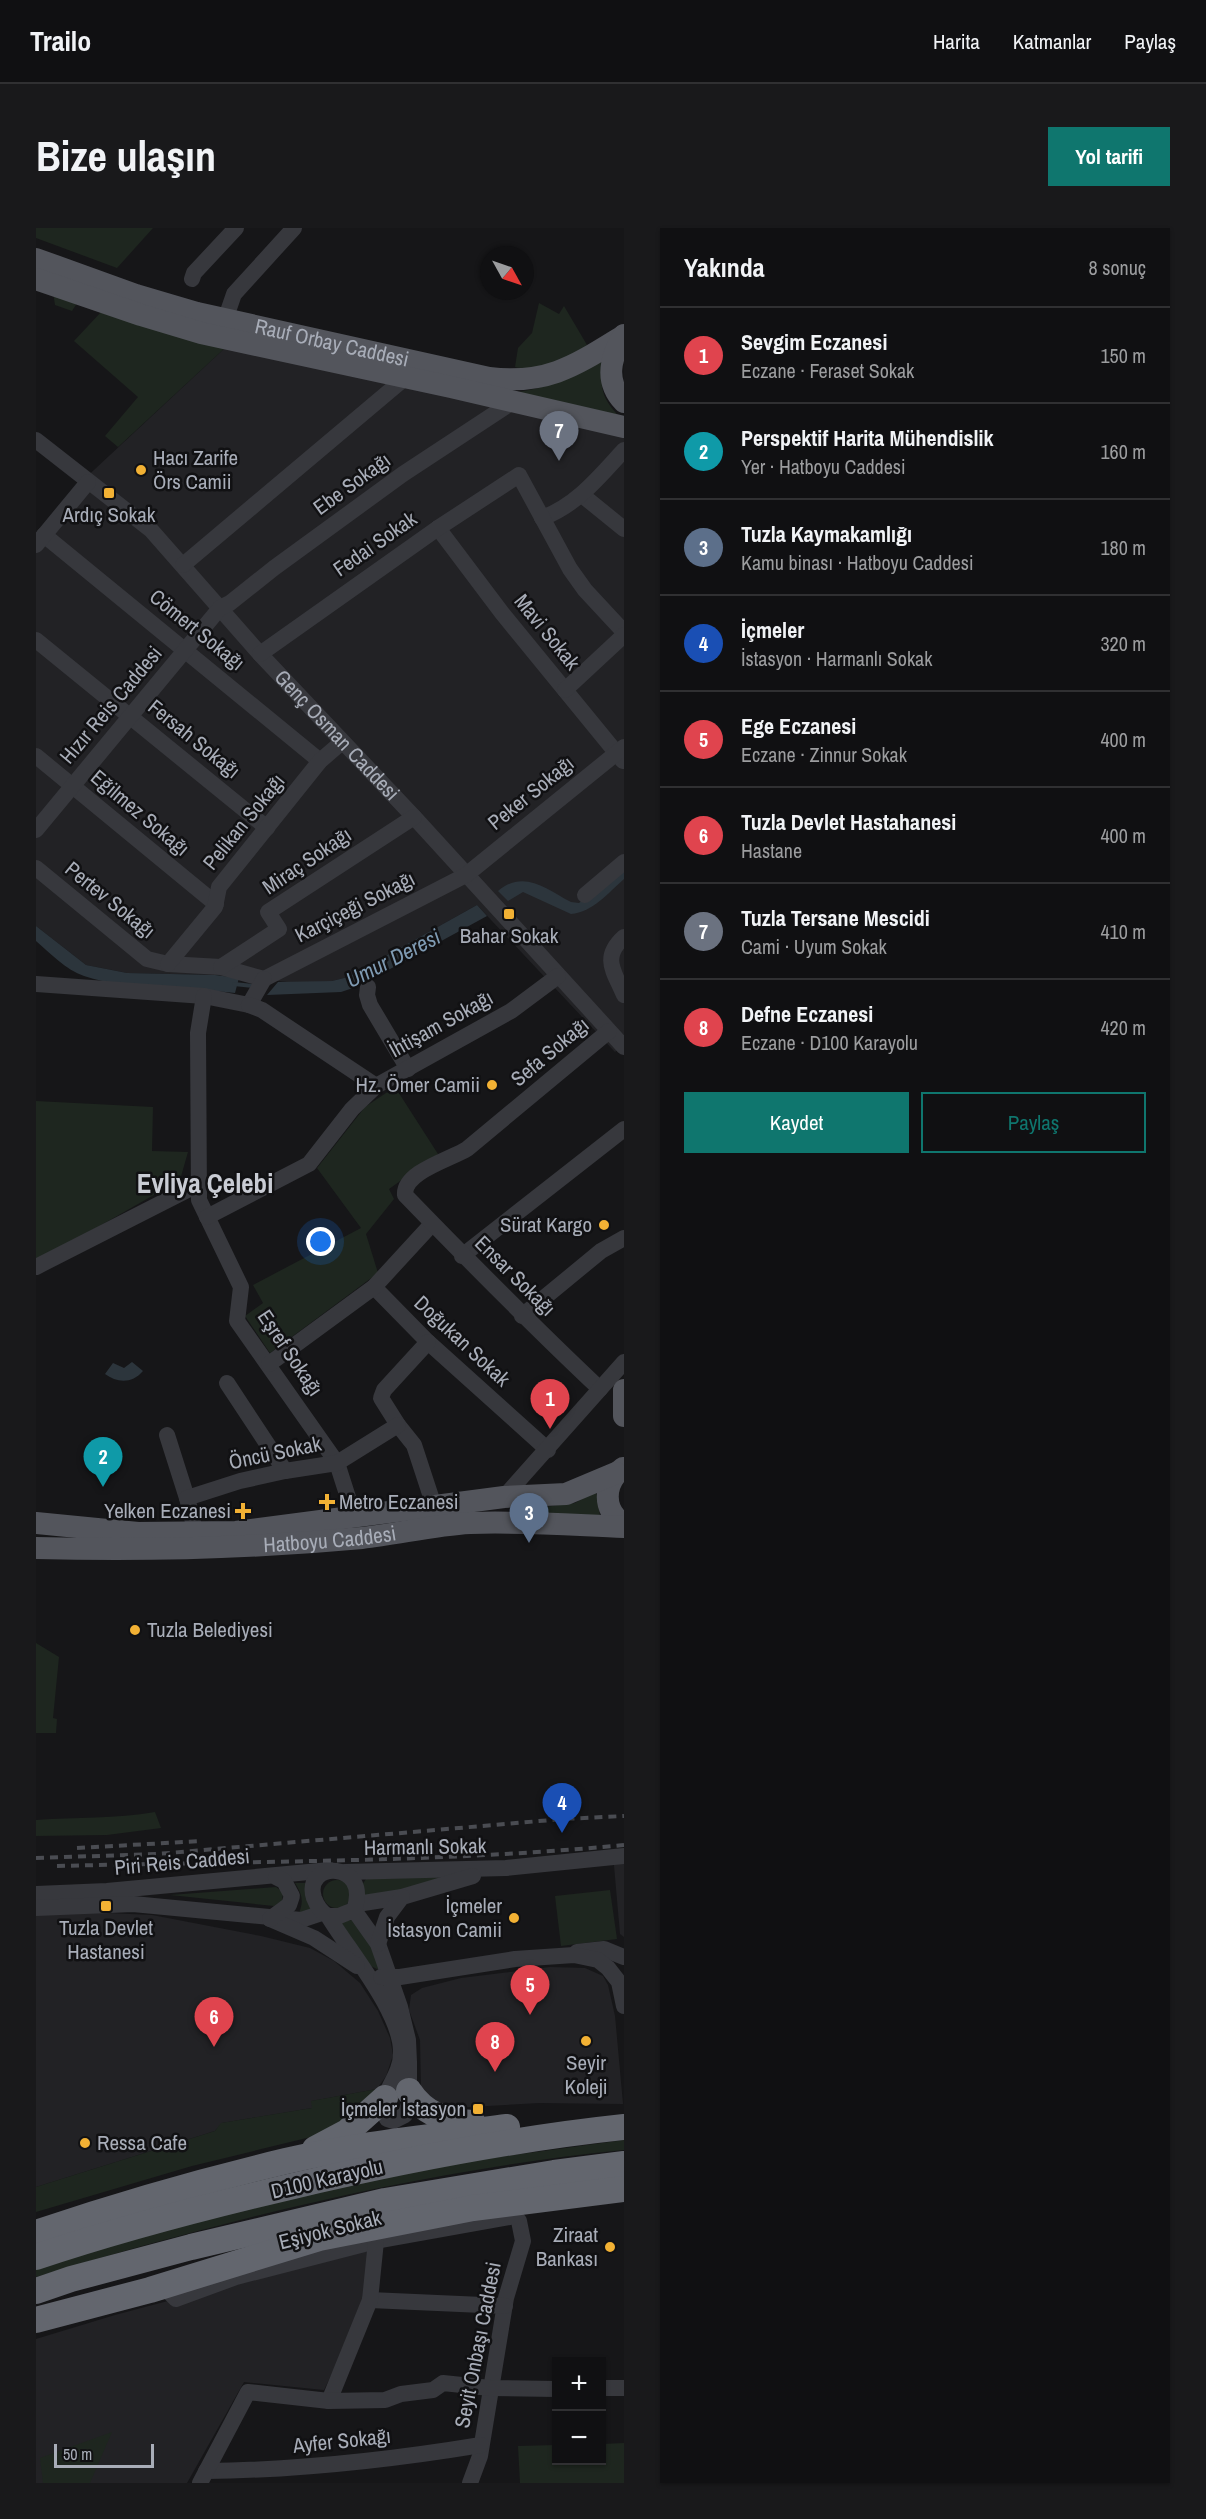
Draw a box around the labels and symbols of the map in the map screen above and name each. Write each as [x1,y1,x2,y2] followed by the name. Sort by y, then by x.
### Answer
[480,246,534,300] north arrow
[252,311,412,374] street label: Rauf Orbay Caddesi
[540,412,578,461] pin: 7
[153,443,238,496] place label: Hacı Zarife Örs Camii
[307,446,396,521] street label: Ebe Sokağı
[134,463,148,477] marker: Hacı Zarife Örs Camii
[102,486,116,500] marker: Ardıç Sokak
[62,500,156,529] place label: Ardıç Sokak
[327,504,423,583] street label: Fedai Sokak
[144,582,251,677] street label: Cömert Sokağı
[508,588,587,676] street label: Mavi Sokak
[53,640,168,770] street label: Hızır Reis Caddesi
[268,663,406,807] street label: Genç Osman Caddesi
[142,692,247,785] street label: Fersah Sokağı
[481,749,580,836] street label: Peker Sokağı
[85,763,196,862] street label: Eğilmez Sokağı
[196,768,291,876] street label: Pelikan Sokağı
[257,820,357,901] street label: Miraç Sokağı
[59,854,161,945] street label: Pertev Sokağı
[290,864,420,949] street label: Karçiçeği Sokağı
[502,907,516,921] marker: Bahar Sokak
[341,921,445,995] water label: Umur Deresi
[460,921,559,950] place label: Bahar Sokak
[383,983,498,1064] street label: İhtişam Sokağı
[504,1010,595,1093] street label: Sefa Sokağı
[356,1070,480,1099] place label: Hz. Ömer Camii
[485,1078,499,1092] marker: Hz. Ömer Camii
[137,1165,273,1201] district label: Evliya Çelebi
[500,1210,592,1239] place label: Sürat Kargo
[597,1218,611,1232] marker: Sürat Kargo
[306,1227,335,1256] your location
[469,1229,562,1322] street label: Ensar Sokağı
[408,1289,517,1393] street label: Doğukan Sokak
[251,1304,330,1402] street label: Eşref Sokağı
[530,1380,570,1429] pin: 1
[226,1428,324,1476] street label: Öncü Sokak
[84,1438,122,1487] pin: 2
[339,1487,459,1516] place label: Metro Eczanesi
[510,1494,548,1543] pin: 3
[320,1495,334,1509] marker: Metro Eczanesi
[104,1496,231,1525] place label: Yelken Eczanesi
[236,1504,250,1518] marker: Yelken Eczanesi
[263,1518,398,1559] street label: Hatboyu Caddesi
[147,1615,273,1644] place label: Tuzla Belediyesi
[128,1623,142,1637] marker: Tuzla Belediyesi
[542,1784,582,1833] pin: 4
[363,1831,487,1862] street label: Harmanlı Sokak
[113,1841,251,1882] street label: Piri Reis Caddesi
[387,1891,502,1944] place label: İçmeler İstasyon Camii
[99,1899,113,1913] marker: Tuzla Devlet Hastanesi
[507,1911,521,1925] marker: İçmeler İstasyon Camii
[59,1913,153,1966] place label: Tuzla Devlet Hastanesi
[510,1966,550,2015] pin: 5
[194,1998,234,2047] pin: 6
[476,2022,514,2072] pin: 8
[579,2034,593,2048] marker: Seyir Koleji
[564,2048,608,2101] place label: Seyir Koleji
[341,2094,466,2123] place label: İçmeler İstasyon
[471,2102,485,2116] marker: İçmeler İstasyon
[97,2128,187,2157] place label: Ressa Cafe
[78,2136,92,2150] marker: Ressa Cafe
[268,2152,386,2205] street label: D100 Karayolu
[276,2203,384,2256] street label: Eşiyok Sokak
[536,2220,598,2273] place label: Ziraat Bankası
[603,2240,617,2254] marker: Ziraat Bankası
[447,2259,508,2430] street label: Seyit Onbaşı Caddesi
[291,2421,392,2460] street label: Ayfer Sokağı
[54,2441,154,2468] scale bar

